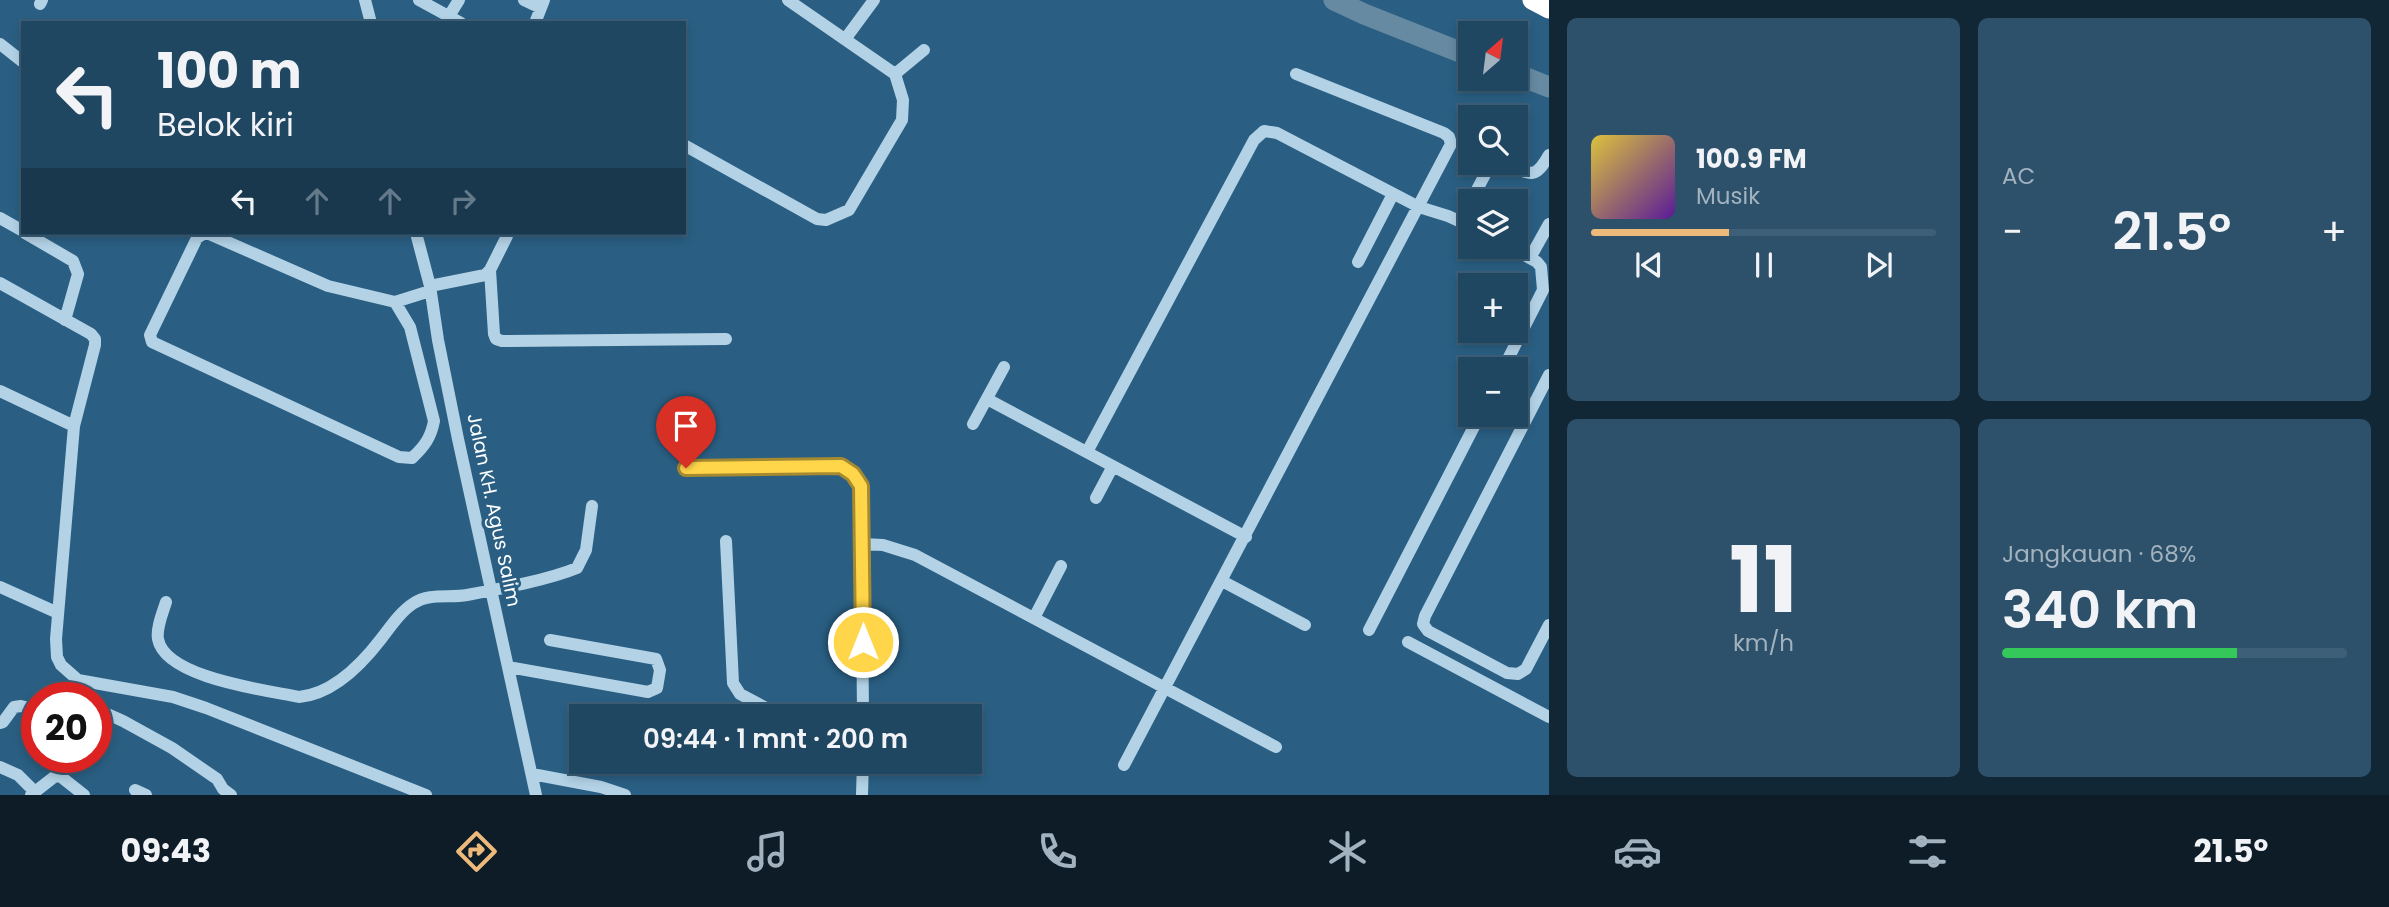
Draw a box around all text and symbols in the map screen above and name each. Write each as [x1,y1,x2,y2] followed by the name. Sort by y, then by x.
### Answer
[1458,21,1528,91] north arrow
[1458,21,1528,427] map controls
[157,37,302,105] text: 100 m
[42,49,133,140] icon: left
[157,102,294,147] text: Belok kiri
[1458,105,1528,175] button: search
[1696,141,1807,177] text: 100.9 FM
[2002,160,2035,192] text: AC
[1696,180,1760,212] text: Musik
[225,182,263,220] icon: left
[298,182,336,220] icon: ahead
[371,182,409,220] icon: ahead
[444,182,482,220] icon: right
[1458,189,1528,259] button: layers
[2113,195,2231,268] text: 21.5°
[2002,205,2023,258] text: −
[2321,205,2347,258] text: +
[1630,246,1668,284] icon: previous
[1745,246,1783,284] icon: pause
[1860,246,1898,284] icon: next
[1458,273,1528,343] button: +
[1458,357,1528,427] button: −
[656,396,716,468] pin
[667,407,705,445] icon: arrive
[460,411,528,609] street label: Jalan KH. Agus Salim
[1729,516,1798,644] text: 11
[2002,538,2196,570] text: Jangkauan · 68%
[2002,573,2198,646] text: 340 km
[826,605,900,679] position arrow
[1733,627,1794,659] text: km/h
[21,682,112,773] speed limit sign: 20
[643,721,908,757] text: 09:44 · 1 mnt · 200 m
[452,827,501,876] icon: directions
[743,827,792,876] icon: music
[1033,827,1082,876] icon: phone
[1323,827,1372,876] icon: climate
[1613,827,1662,876] icon: car
[1903,827,1952,876] icon: filters
[121,828,211,873] text: 09:43
[2193,828,2268,873] text: 21.5°

